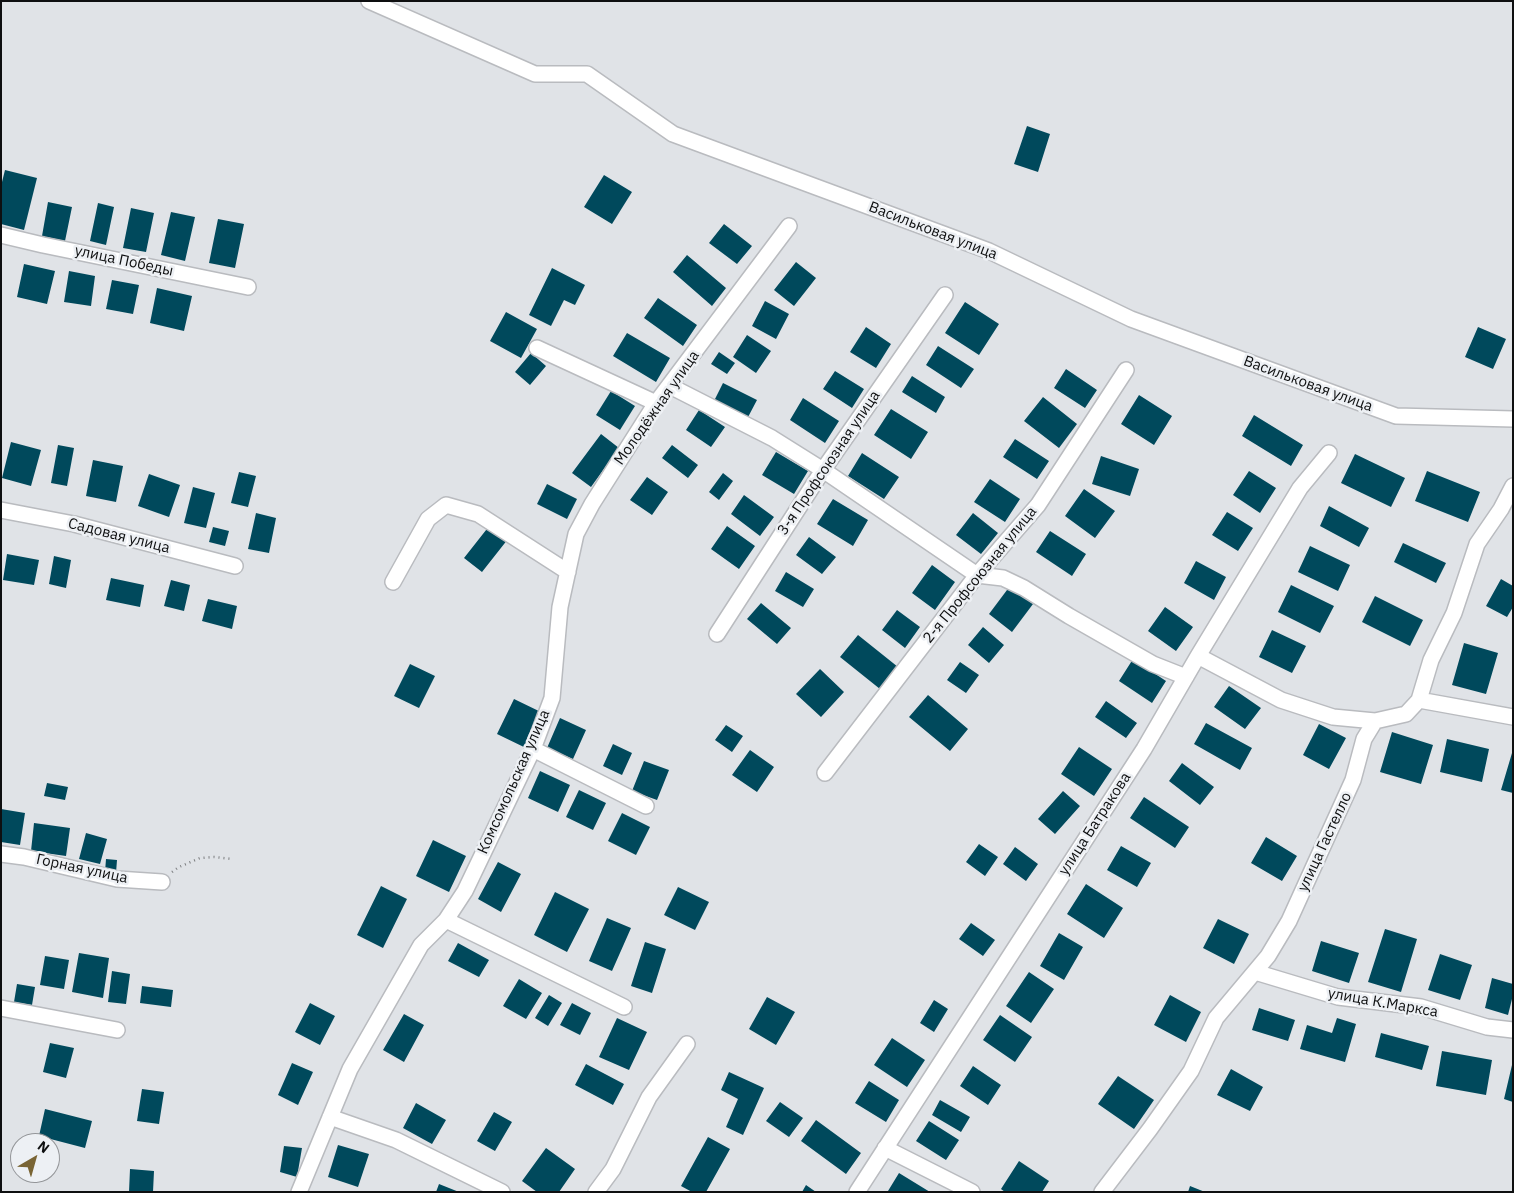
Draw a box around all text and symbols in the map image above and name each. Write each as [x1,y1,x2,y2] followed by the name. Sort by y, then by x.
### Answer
[866,198,1000,264] street label: Васильковая улица
[73,242,175,280] street label: улица Победы
[611,347,703,469] street label: Молодёжная улица
[1241,352,1375,416] street label: Васильковая улица
[774,387,884,539] street label: 3-я Профсоюзная улица
[919,503,1041,647] street label: 2-я Профсоюзная улица
[66,515,172,557] street label: Садовая улица
[474,707,554,857] street label: Комсомольская улица
[1055,769,1135,879] street label: улица Батракова
[1294,790,1356,894] street label: улица Гастелло
[35,851,129,887] street label: Горная улица
[1327,984,1439,1022] street label: улица К.Маркса
[10,1133,60,1183] north arrow
[34,1137,53,1157] text: N

